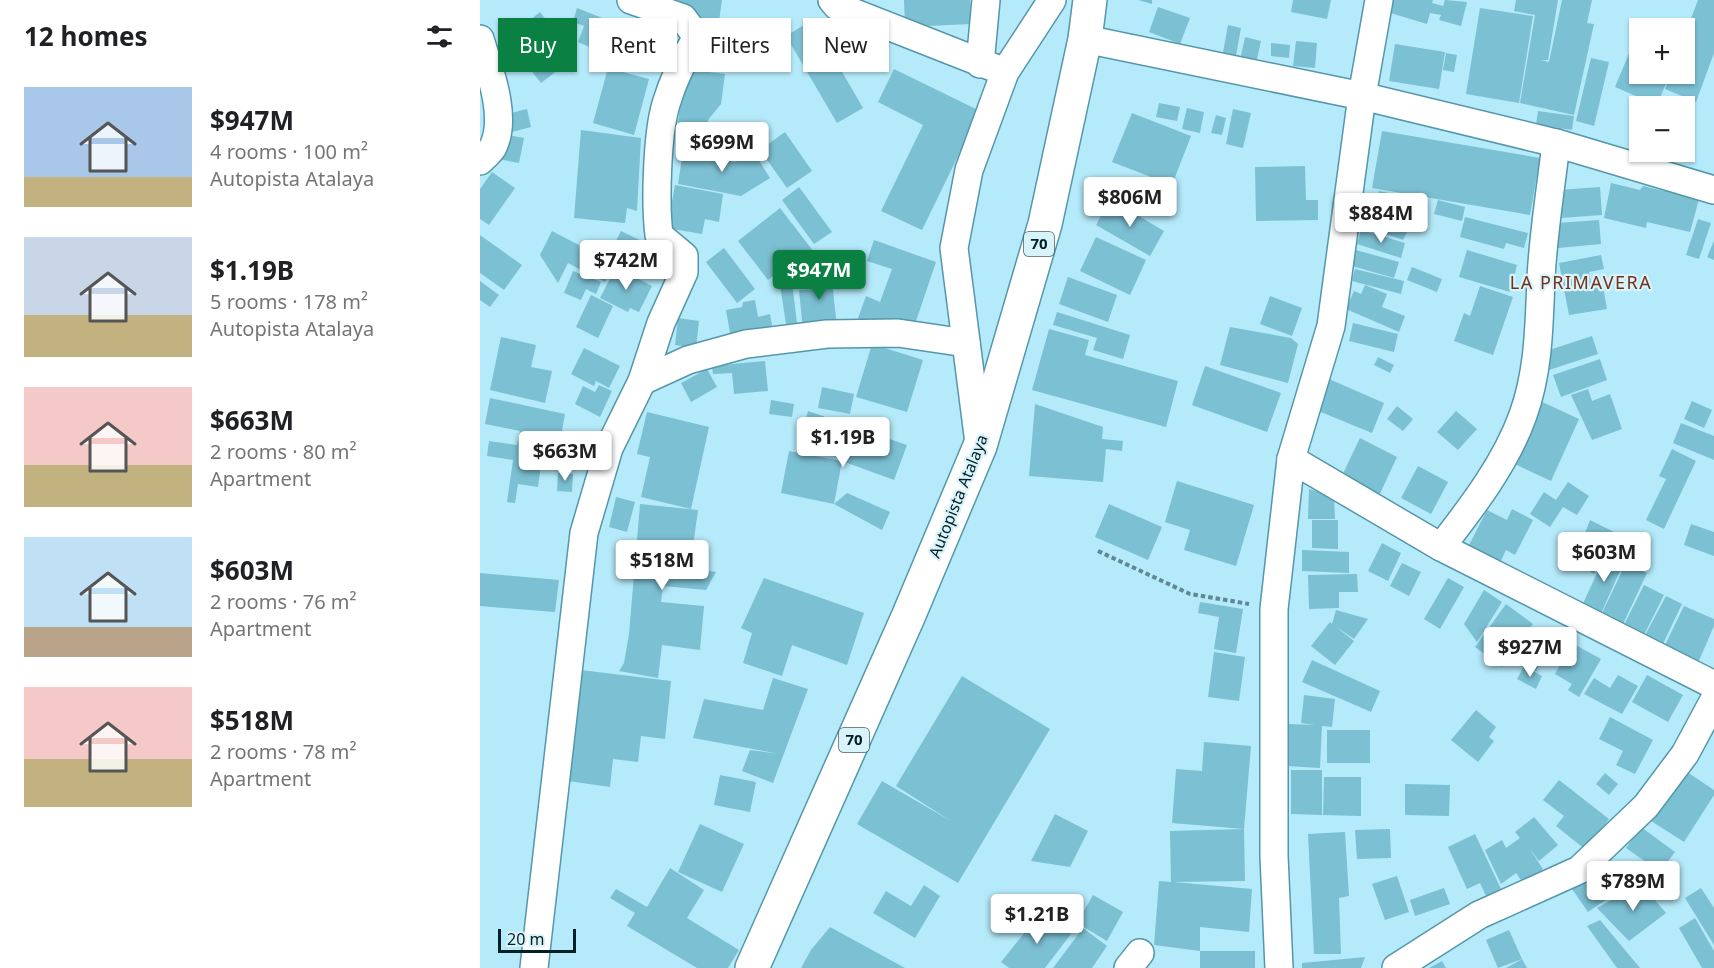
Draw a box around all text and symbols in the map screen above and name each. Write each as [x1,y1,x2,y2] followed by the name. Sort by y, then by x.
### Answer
[24,18,148,54] text: 12 homes
[498,18,577,72] chip: Buy
[589,18,677,72] chip: Rent
[689,18,791,72] chip: Filters
[803,18,889,72] chip: New
[1629,18,1695,162] map controls
[1629,18,1695,84] button: +
[423,20,456,53] icon: filters
[1629,96,1695,162] button: −
[210,102,294,138] text: $947M
[72,111,144,183] icon: home
[680,122,764,173] pin: $699M
[690,128,754,155] text: $699M
[210,138,368,165] text: 4 rooms · 100 m²
[210,165,374,192] text: Autopista Atalaya
[1088,177,1172,228] pin: $806M
[1098,183,1162,210] text: $806M
[1339,193,1423,244] pin: $884M
[1349,199,1413,226] text: $884M
[1024,232,1054,256] road number: 70
[584,240,668,291] pin: $742M
[594,246,658,273] text: $742M
[777,250,861,301] pin: $947M
[210,252,294,288] text: $1.19B
[787,256,851,283] text: $947M
[72,261,144,333] icon: home
[1510,270,1652,294] district label: LA PRIMAVERA
[210,288,368,315] text: 5 rooms · 178 m²
[210,315,374,342] text: Autopista Atalaya
[210,402,294,438] text: $663M
[72,411,144,483] icon: home
[794,417,892,468] pin: $1.19B
[811,423,875,450] text: $1.19B
[523,431,607,482] pin: $663M
[923,431,993,561] street label: Autopista Atalaya
[533,437,597,464] text: $663M
[210,438,357,465] text: 2 rooms · 80 m²
[210,465,311,492] text: Apartment
[1562,532,1646,583] pin: $603M
[1572,538,1636,565] text: $603M
[620,540,704,591] pin: $518M
[630,546,694,573] text: $518M
[210,552,294,588] text: $603M
[72,561,144,633] icon: home
[210,588,357,615] text: 2 rooms · 76 m²
[210,615,311,642] text: Apartment
[1488,627,1572,678] pin: $927M
[1498,633,1562,660] text: $927M
[210,702,294,738] text: $518M
[72,711,144,783] icon: home
[839,728,869,752] road number: 70
[210,738,357,765] text: 2 rooms · 78 m²
[210,765,311,792] text: Apartment
[1591,861,1675,912] pin: $789M
[1601,867,1665,894] text: $789M
[988,894,1086,945] pin: $1.21B
[1005,900,1069,927] text: $1.21B
[498,926,576,954] scale bar
[507,928,544,950] text: 20 m

